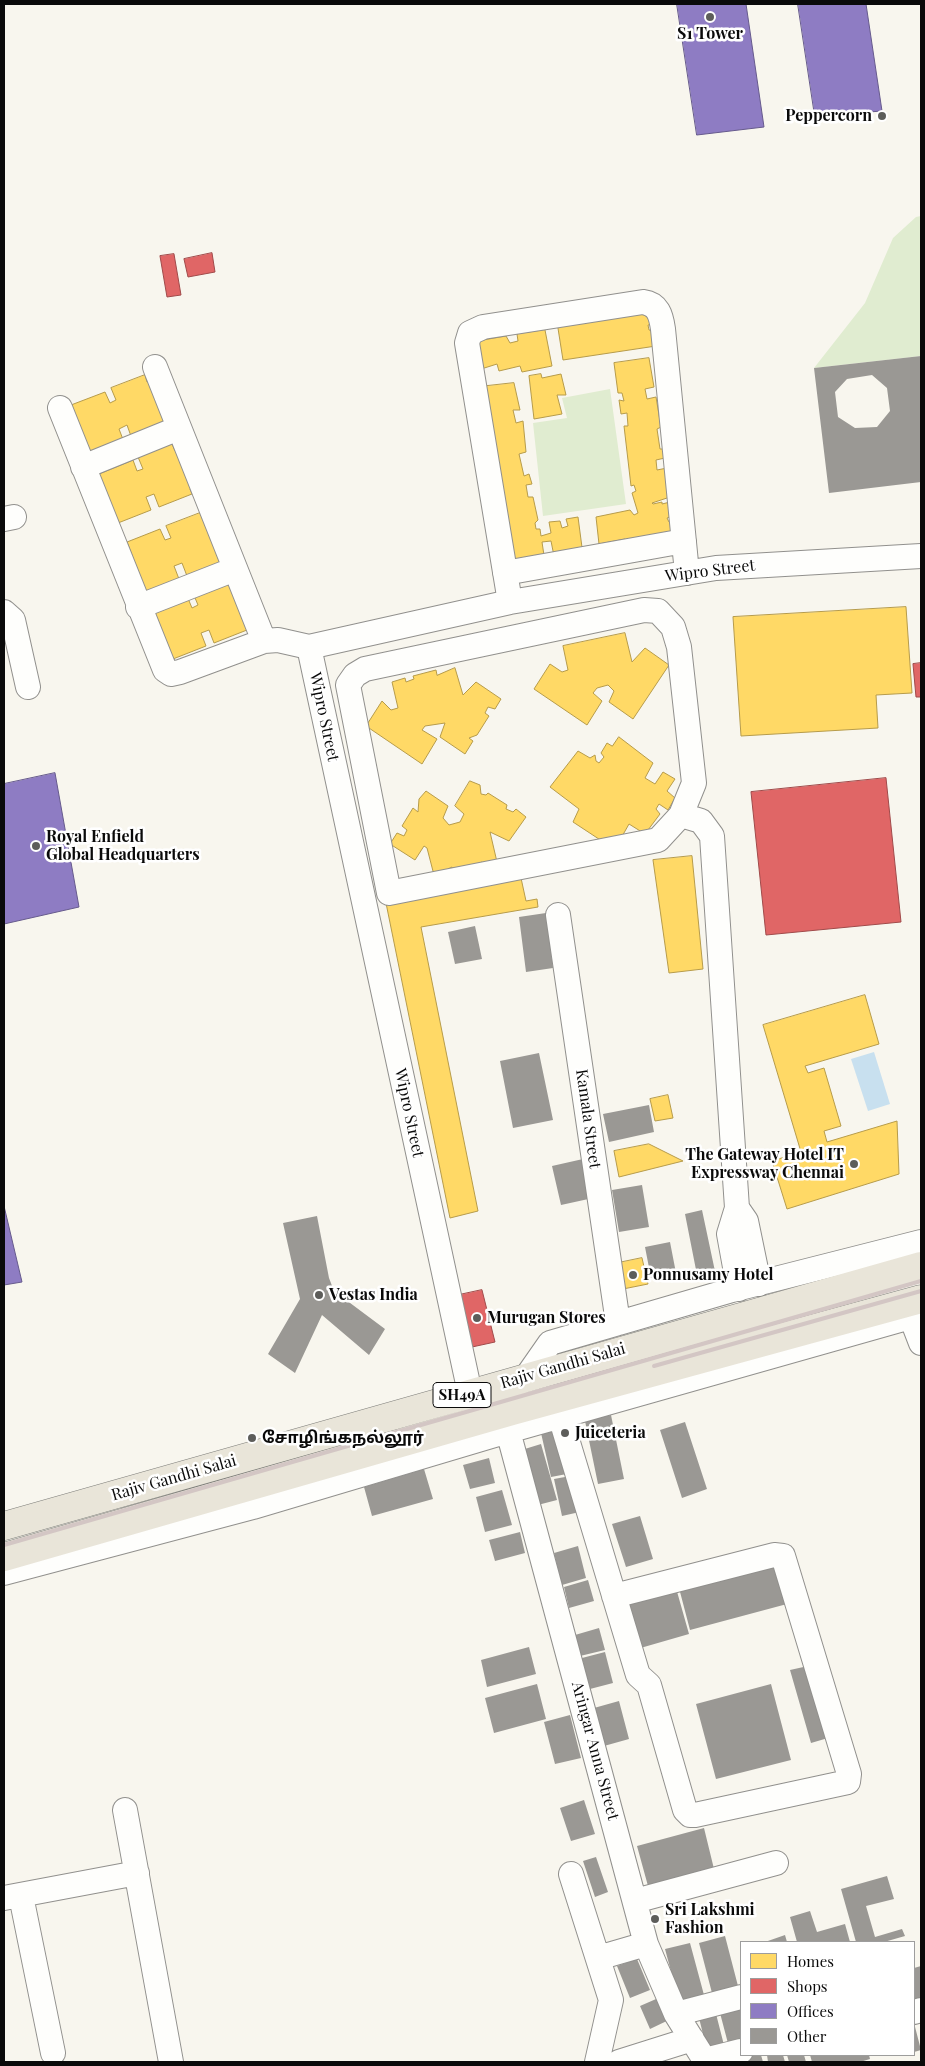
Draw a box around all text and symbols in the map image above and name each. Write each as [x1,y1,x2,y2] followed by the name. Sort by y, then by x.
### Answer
[704,11,716,23] marker: S1 Tower
[677,24,743,44] place label: S1 Tower
[785,106,872,126] place label: Peppercorn
[876,110,888,122] marker: Peppercorn
[664,556,756,586] street label: Wipro Street
[305,671,343,763] street label: Wipro Street
[46,827,200,865] place label: Royal Enfield Global Headquarters
[30,840,42,852] marker: Royal Enfield Global Headquarters
[390,1067,428,1159] street label: Wipro Street
[572,1068,604,1170] street label: Kamala Street
[685,1145,844,1183] place label: The Gateway Hotel IT Expressway Chennai
[848,1158,860,1170] marker: The Gateway Hotel IT Expressway Chennai
[643,1265,774,1285] place label: Ponnusamy Hotel
[627,1269,639,1281] marker: Ponnusamy Hotel
[329,1285,418,1305] place label: Vestas India
[313,1289,325,1301] marker: Vestas India
[487,1308,606,1328] place label: Murugan Stores
[471,1312,483,1324] marker: Murugan Stores
[498,1339,628,1393] street label: Rajiv Gandhi Salai
[433,1382,491,1408] road number: SH49A
[575,1423,646,1443] place label: Juiceteria
[559,1427,571,1439] marker: Juiceteria
[262,1428,424,1448] place label: சோழிங்கநல்லூர்
[246,1432,258,1444] marker: சோழிங்கநல்லூர்
[109,1451,239,1505] street label: Rajiv Gandhi Salai
[567,1680,623,1822] street label: Aringar Anna Street
[665,1900,755,1938] place label: Sri Lakshmi Fashion
[649,1913,661,1925] marker: Sri Lakshmi Fashion
[740,1941,915,2056] legend
[787,1951,834,1971] text: Homes
[787,1976,828,1996] text: Shops
[787,2001,834,2021] text: Offices
[787,2026,827,2046] text: Other

